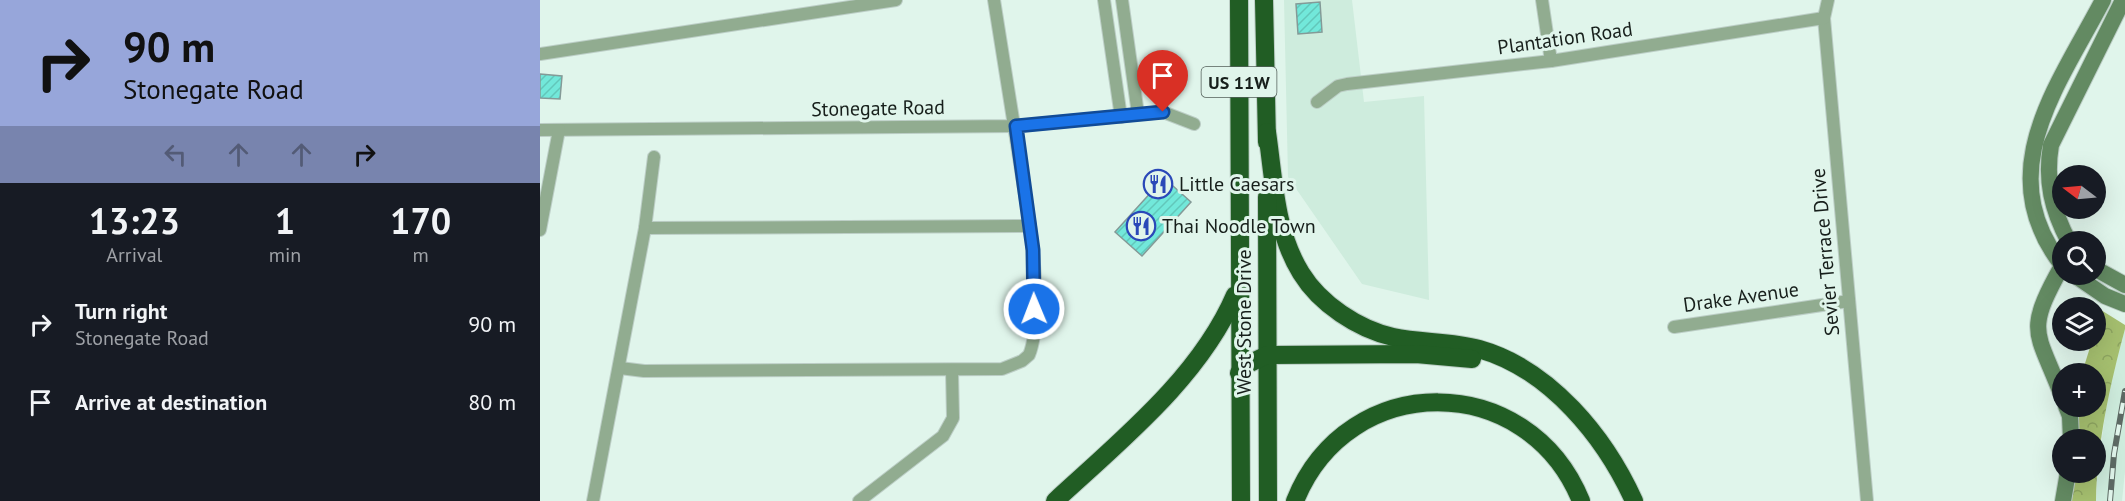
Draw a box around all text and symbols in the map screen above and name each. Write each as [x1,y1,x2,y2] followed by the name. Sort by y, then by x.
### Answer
[1496,16,1634,60] street label: Plantation Road
[123,19,215,74] text: 90 m
[24,24,102,102] icon: right
[1137,50,1188,112] pin
[1146,59,1179,92] icon: arrive
[1202,67,1276,97] road number: US 11W
[123,72,304,106] text: Stonegate Road
[811,94,945,122] street label: Stonegate Road
[159,138,192,171] icon: left
[222,138,255,171] icon: ahead
[285,138,318,171] icon: ahead
[348,138,381,171] icon: right
[2052,165,2106,219] north arrow
[2052,165,2106,483] map controls
[1805,167,1845,337] street label: Sevier Terrace Drive
[1142,168,1174,200] restaurant icon: Little Caesars
[1179,171,1294,197] place label: Little Caesars
[89,197,180,244] text: 13:23
[275,197,295,244] text: 1
[390,197,451,244] text: 170
[1125,210,1157,242] restaurant icon: Thai Noodle Town
[1162,213,1316,239] place label: Thai Noodle Town
[2052,231,2106,285] button: search
[106,242,162,268] text: Arrival
[269,242,301,268] text: min
[413,242,429,268] text: m
[1231,249,1257,395] street label: West Stone Drive
[1682,276,1800,318] street label: Drake Avenue
[1002,277,1066,341] position arrow
[75,297,167,325] text: Turn right
[2052,297,2106,351] button: layers
[24,308,57,341] icon: right
[468,310,516,338] text: 90 m
[75,325,209,351] text: Stonegate Road
[2052,363,2106,417] button: +
[24,386,57,419] icon: arrive
[75,388,267,416] text: Arrive at destination
[468,388,516,416] text: 80 m
[2052,429,2106,483] button: −

